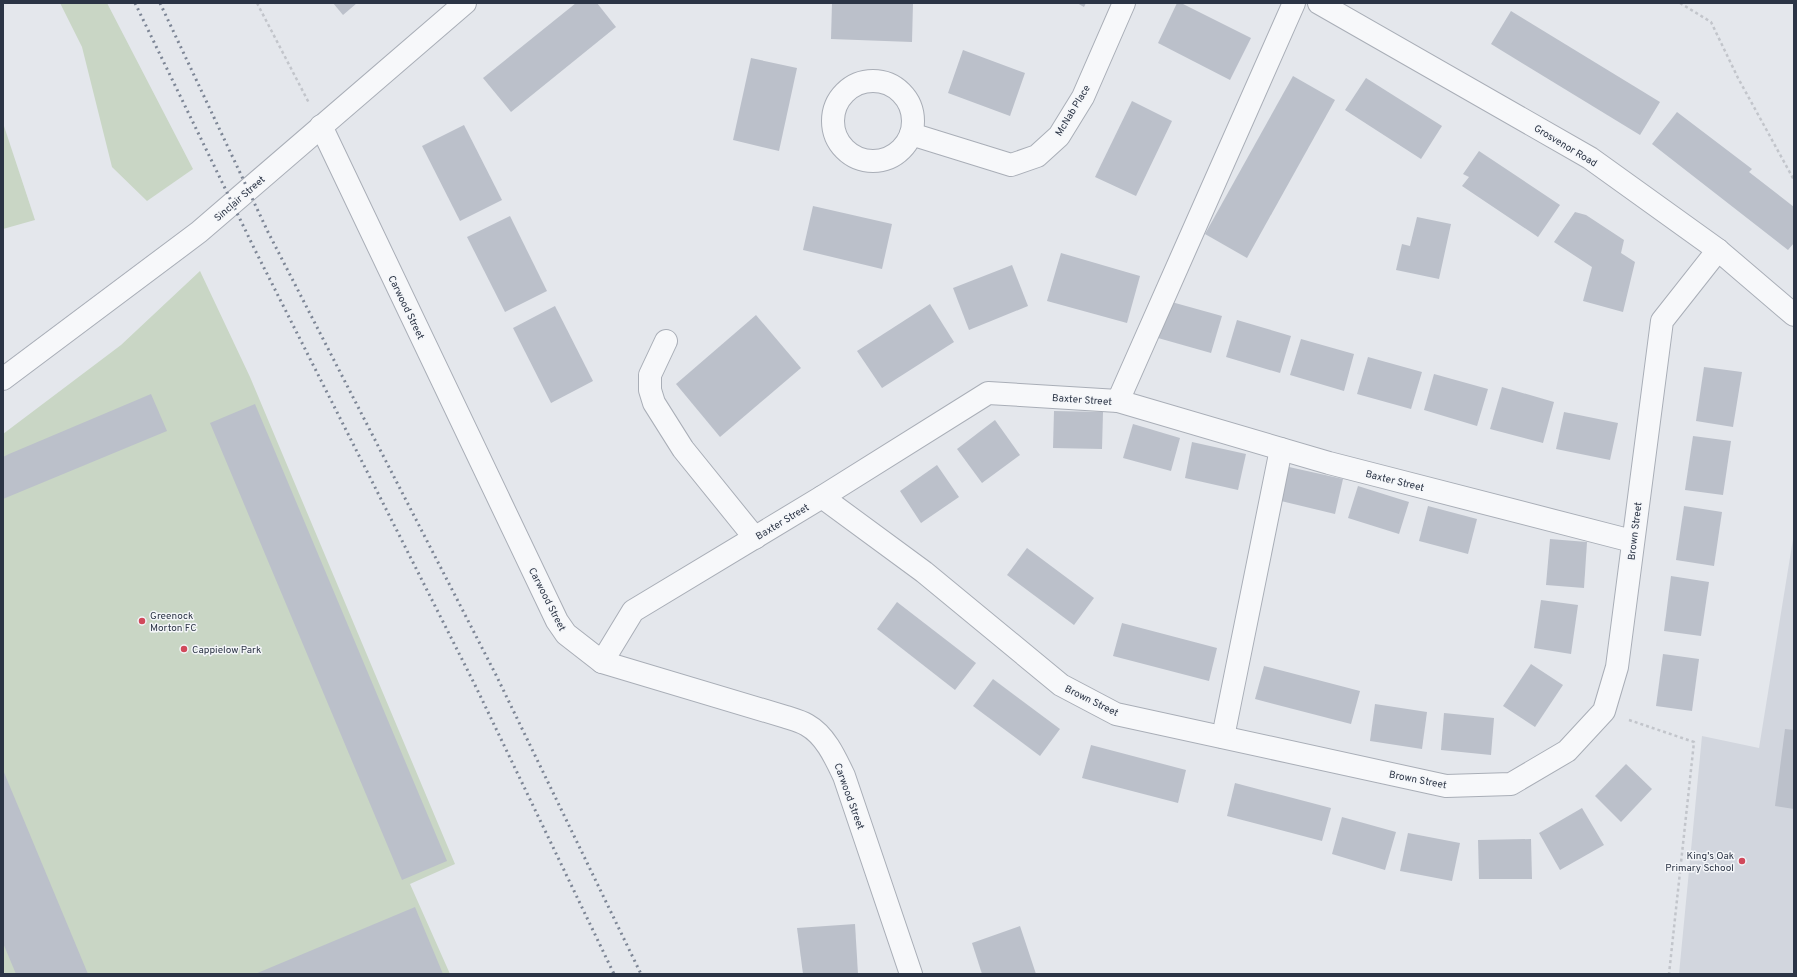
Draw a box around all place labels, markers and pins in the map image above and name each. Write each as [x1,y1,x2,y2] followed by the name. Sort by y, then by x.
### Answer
[150,610,197,635] place label: Greenock Morton FC
[137,616,147,626] marker: Greenock Morton FC
[179,644,189,654] marker: Cappielow Park
[192,644,261,657] place label: Cappielow Park
[1665,850,1734,875] place label: King's Oak Primary School
[1737,856,1747,866] marker: King's Oak Primary School

